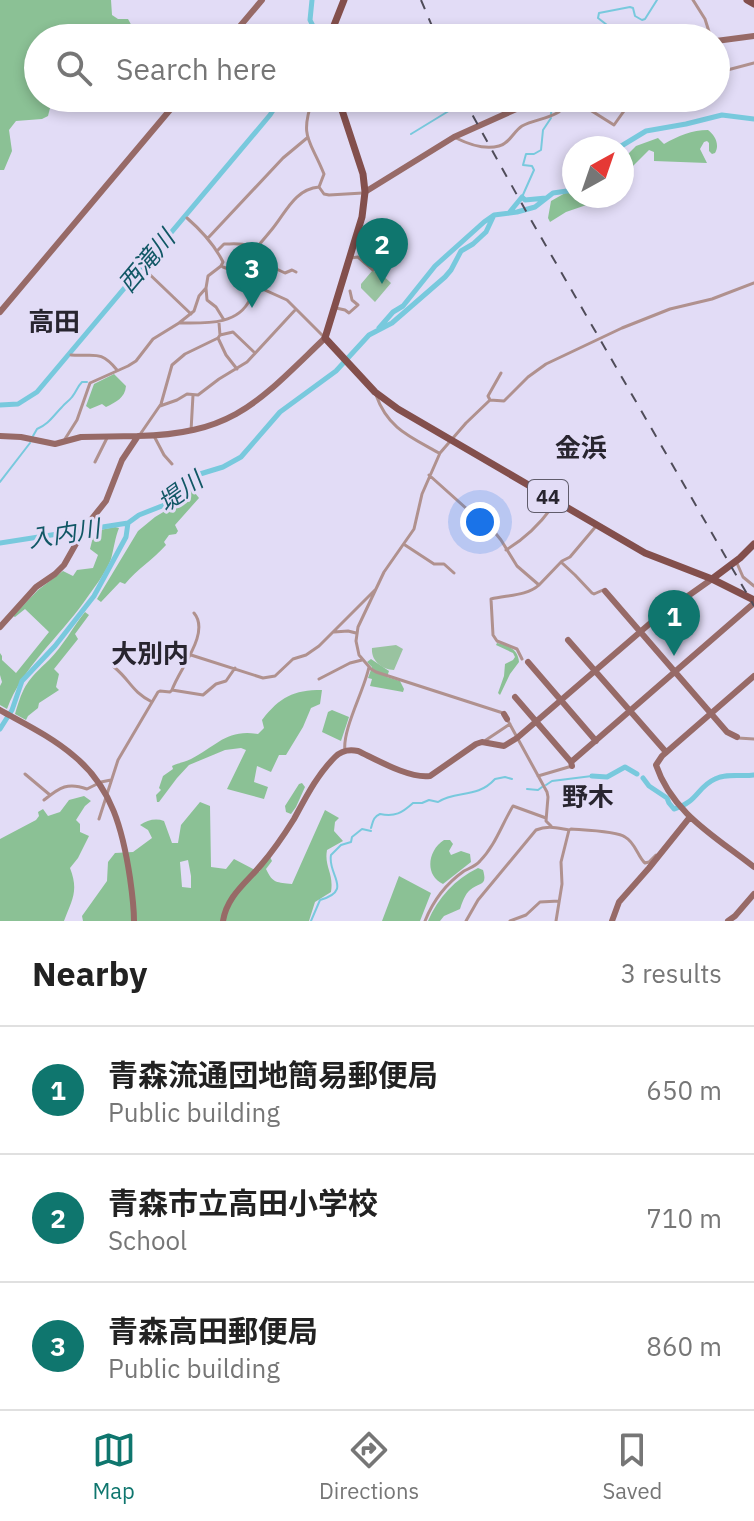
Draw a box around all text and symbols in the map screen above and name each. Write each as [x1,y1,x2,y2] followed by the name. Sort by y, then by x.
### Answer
[24,24,730,112] search box
[52,46,96,90] icon: search
[116,49,277,88] text: Search here
[562,136,634,208] north arrow
[356,218,408,284] pin: 2
[111,221,183,299] water label: 西滝川
[226,242,278,308] pin: 3
[28,304,80,338] district label: 高田
[555,430,607,464] district label: 金浜
[151,462,211,518] water label: 堤川
[528,480,568,512] road number: 44
[460,502,500,542] your location
[26,511,105,554] water label: 入内川
[648,590,700,656] pin: 1
[111,636,189,670] district label: 大別内
[562,779,614,813] district label: 野木
[32,951,147,995] text: Nearby
[620,956,722,990] text: 3 results
[108,1055,438,1094] text: 青森流通団地簡易郵便局
[50,1073,66,1107] text: 1
[646,1073,722,1107] text: 650 m
[108,1095,280,1129] text: Public building
[108,1183,378,1222] text: 青森市立高田小学校
[50,1201,66,1235] text: 2
[646,1201,722,1235] text: 710 m
[108,1223,187,1257] text: School
[108,1311,318,1350] text: 青森高田郵便局
[50,1329,66,1363] text: 3
[646,1329,722,1363] text: 860 m
[108,1351,280,1385] text: Public building
[92,1428,136,1505] tab: Map
[319,1428,419,1505] tab: Directions
[602,1428,662,1505] tab: Saved

